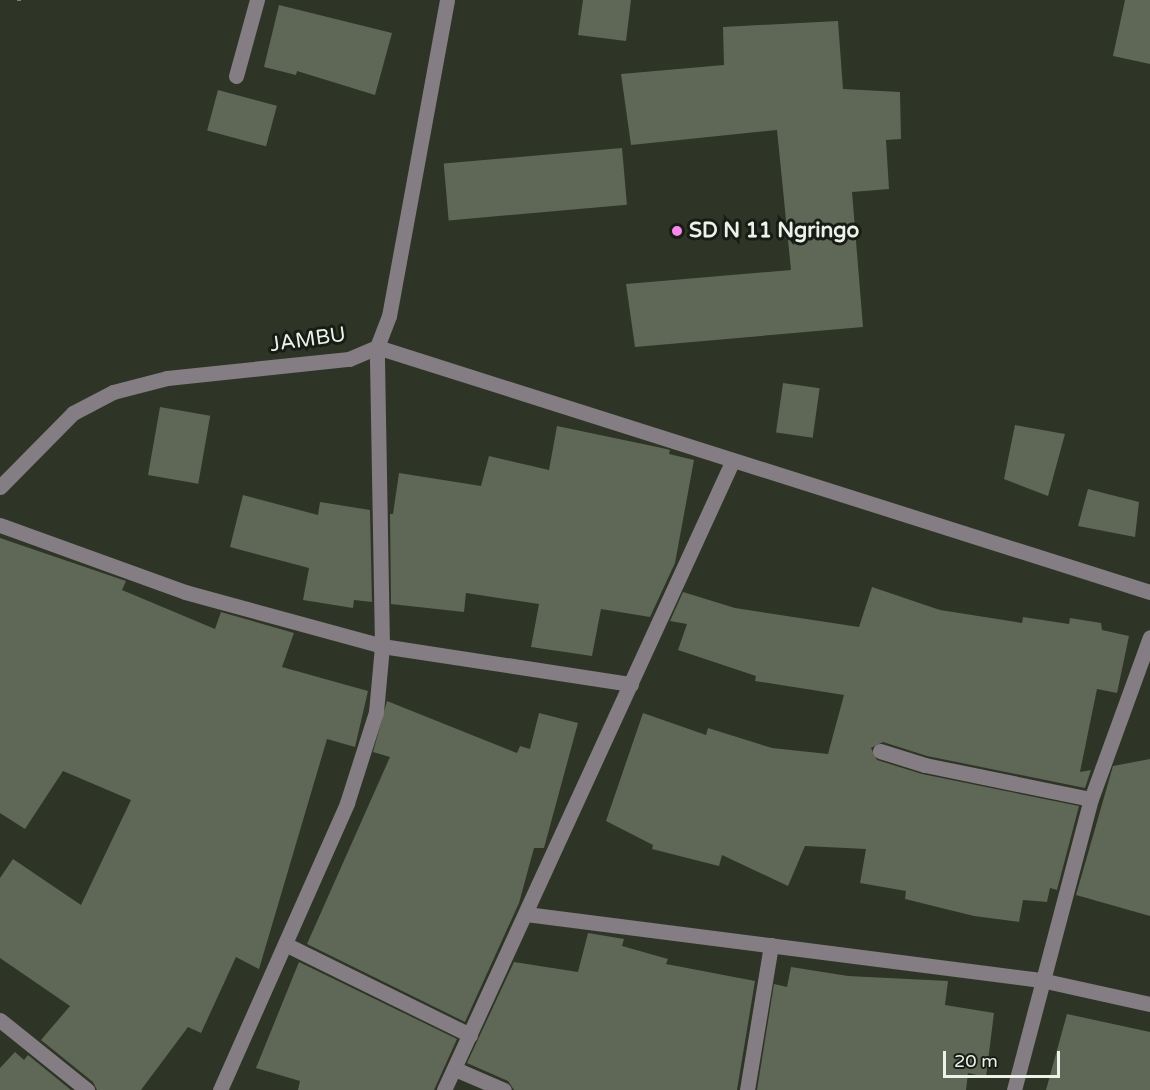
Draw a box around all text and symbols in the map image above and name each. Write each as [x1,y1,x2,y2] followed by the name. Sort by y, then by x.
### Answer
[689,218,859,244] place label: SD N 11 Ngringo
[670,224,684,238] marker: SD N 11 Ngringo
[269,322,347,358] street label: JAMBU
[946,1039,1063,1077] scale bar
[954,1050,998,1072] text: 20 m

